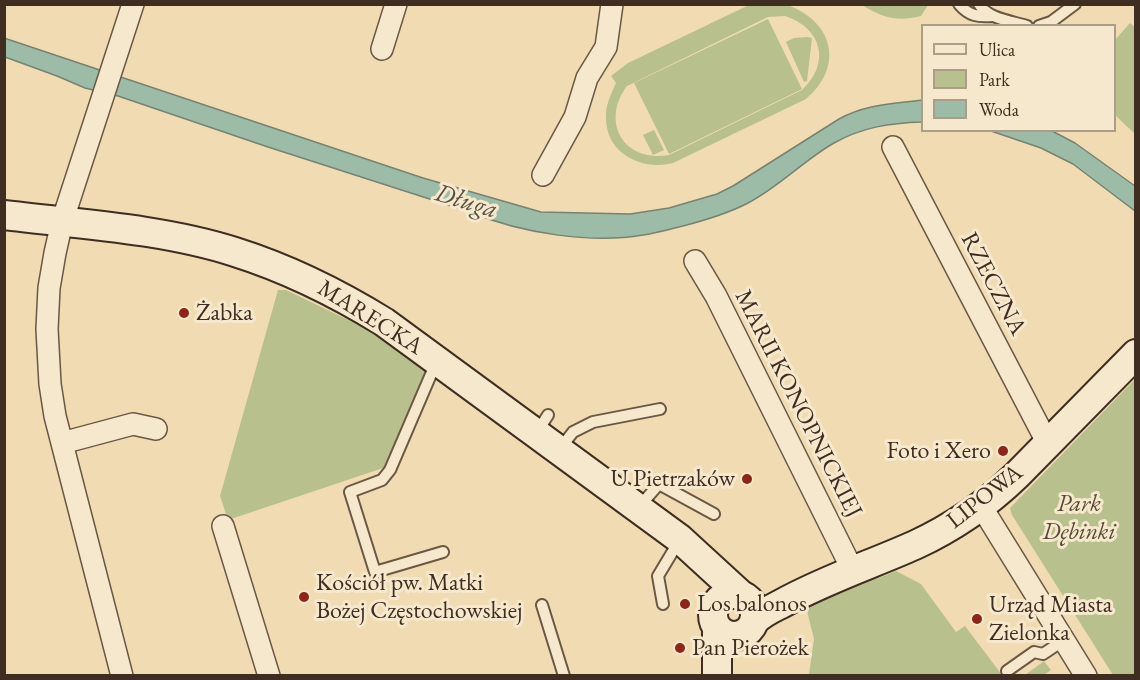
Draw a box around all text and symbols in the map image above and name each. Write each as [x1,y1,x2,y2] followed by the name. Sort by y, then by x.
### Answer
[921,24,1116,132] legend
[979,38,1015,61] text: Ulica
[979,68,1010,91] text: Park
[979,98,1019,121] text: Woda
[431,178,501,226] water label: Długa
[954,228,1032,340] street label: RZECZNA
[312,274,428,362] street label: MARECKA
[728,285,868,523] street label: MARII KONOPNICKIEJ
[196,299,253,327] place label: Żabka
[177,306,191,320] marker: Żabka
[886,437,991,465] place label: Foto i Xero
[996,444,1010,458] marker: Foto i Xero
[941,458,1029,536] street label: LIPOWA
[611,465,735,493] place label: U Pietrzaków
[740,472,754,486] marker: U Pietrzaków
[1042,490,1116,546] park label: Park Dębinki
[316,569,522,625] place label: Kościół pw. Matki Bożej Częstochowskiej
[297,590,311,604] marker: Kościół pw. Matki Bożej Częstochowskiej
[697,590,807,618] place label: Los balonos
[989,591,1112,647] place label: Urząd Miasta Zielonka
[678,597,692,611] marker: Los balonos
[970,612,984,626] marker: Urząd Miasta Zielonka
[692,634,809,662] place label: Pan Pierożek
[673,641,687,655] marker: Pan Pierożek

